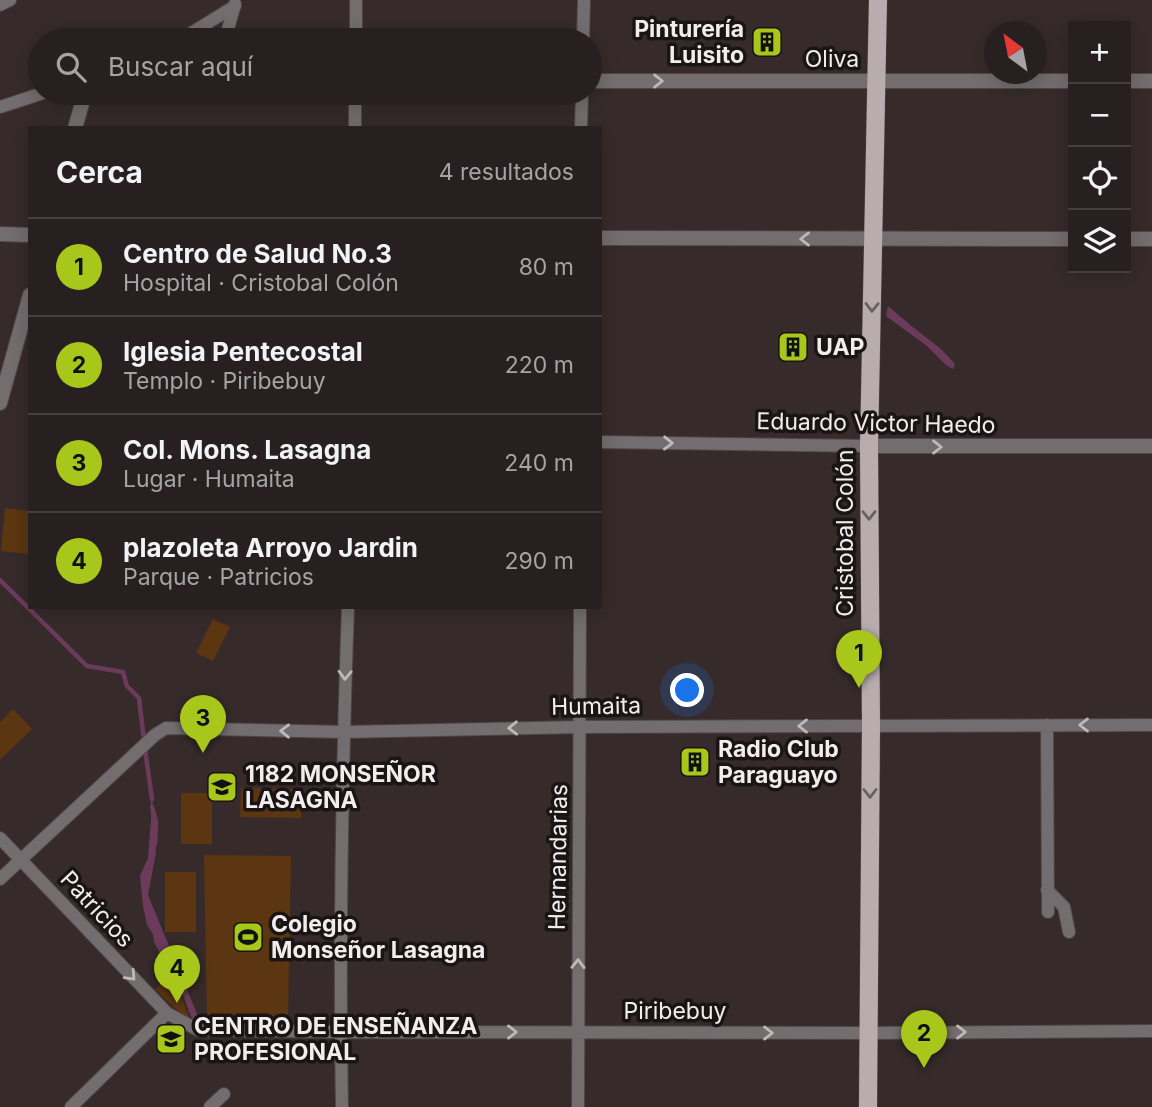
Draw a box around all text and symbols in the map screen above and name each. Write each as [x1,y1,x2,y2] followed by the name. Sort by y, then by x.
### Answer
[634,15,744,69] place label: Pinturería Luisito
[984,21,1047,84] north arrow
[1068,21,1131,273] map controls
[1068,21,1131,84] button: +
[750,25,784,59] building icon: Pinturería Luisito
[28,28,602,105] search box
[805,45,859,73] street label: Oliva
[52,48,90,86] icon: search
[108,51,253,82] text: Buscar aquí
[653,73,664,89] one-way arrow
[1068,84,1131,147] button: −
[1068,147,1131,210] button: locate
[56,154,143,190] text: Cerca
[439,158,574,186] text: 4 resultados
[1068,210,1131,273] button: layers
[799,231,809,247] one-way arrow
[123,238,392,269] text: Centro de Salud No.3
[74,253,84,281] text: 1
[519,253,574,281] text: 80 m
[123,269,399,297] text: Hospital · Cristobal Colón
[864,302,879,313] one-way arrow
[776,330,810,364] building icon: UAP
[816,333,865,361] place label: UAP
[123,336,363,367] text: Iglesia Pentecostal
[72,351,86,379] text: 2
[505,351,574,379] text: 220 m
[123,367,326,395] text: Templo · Piribebuy
[756,407,996,439] street label: Eduardo Victor Haedo
[123,434,371,465] text: Col. Mons. Lasagna
[664,435,674,451] one-way arrow
[932,439,943,455] one-way arrow
[72,449,86,477] text: 3
[504,449,574,477] text: 240 m
[831,449,859,617] street label: Cristobal Colón
[123,465,295,493] text: Lugar · Humaita
[861,510,877,520] one-way arrow
[123,532,418,563] text: plazoleta Arroyo Jardin
[71,547,87,575] text: 4
[505,547,574,575] text: 290 m
[123,563,314,591] text: Parque · Patricios
[836,630,882,688] pin: 1
[338,670,353,681] one-way arrow
[670,673,704,707] your location
[551,691,641,721] street label: Humaita
[180,695,226,753] pin: 3
[1078,717,1089,733] one-way arrow
[797,718,807,734] one-way arrow
[507,721,518,736] one-way arrow
[279,723,290,738] one-way arrow
[718,735,839,789] place label: Radio Club Paraguayo
[678,745,712,779] building icon: Radio Club Paraguayo
[245,760,436,814] place label: 1182 MONSEÑOR LASAGNA
[205,770,239,804] school or university icon: 1182 MONSEÑOR LASAGNA
[543,784,573,930] street label: Hernandarias
[863,788,878,799] one-way arrow
[55,865,139,953] street label: Patricios
[271,910,485,964] place label: Colegio Monseñor Lasagna
[231,920,265,954] sports icon: Colegio Monseñor Lasagna
[154,945,200,1003] pin: 4
[570,958,586,968] one-way arrow
[123,968,136,981] one-way arrow
[624,997,727,1025] street label: Piribebuy
[901,1010,947,1068] pin: 2
[194,1012,477,1066] place label: CENTRO DE ENSEÑANZA PROFESIONAL
[154,1022,188,1056] school or university icon: CENTRO DE ENSEÑANZA PROFESIONAL
[507,1024,517,1040] one-way arrow
[957,1024,967,1040] one-way arrow
[764,1025,774,1041] one-way arrow

